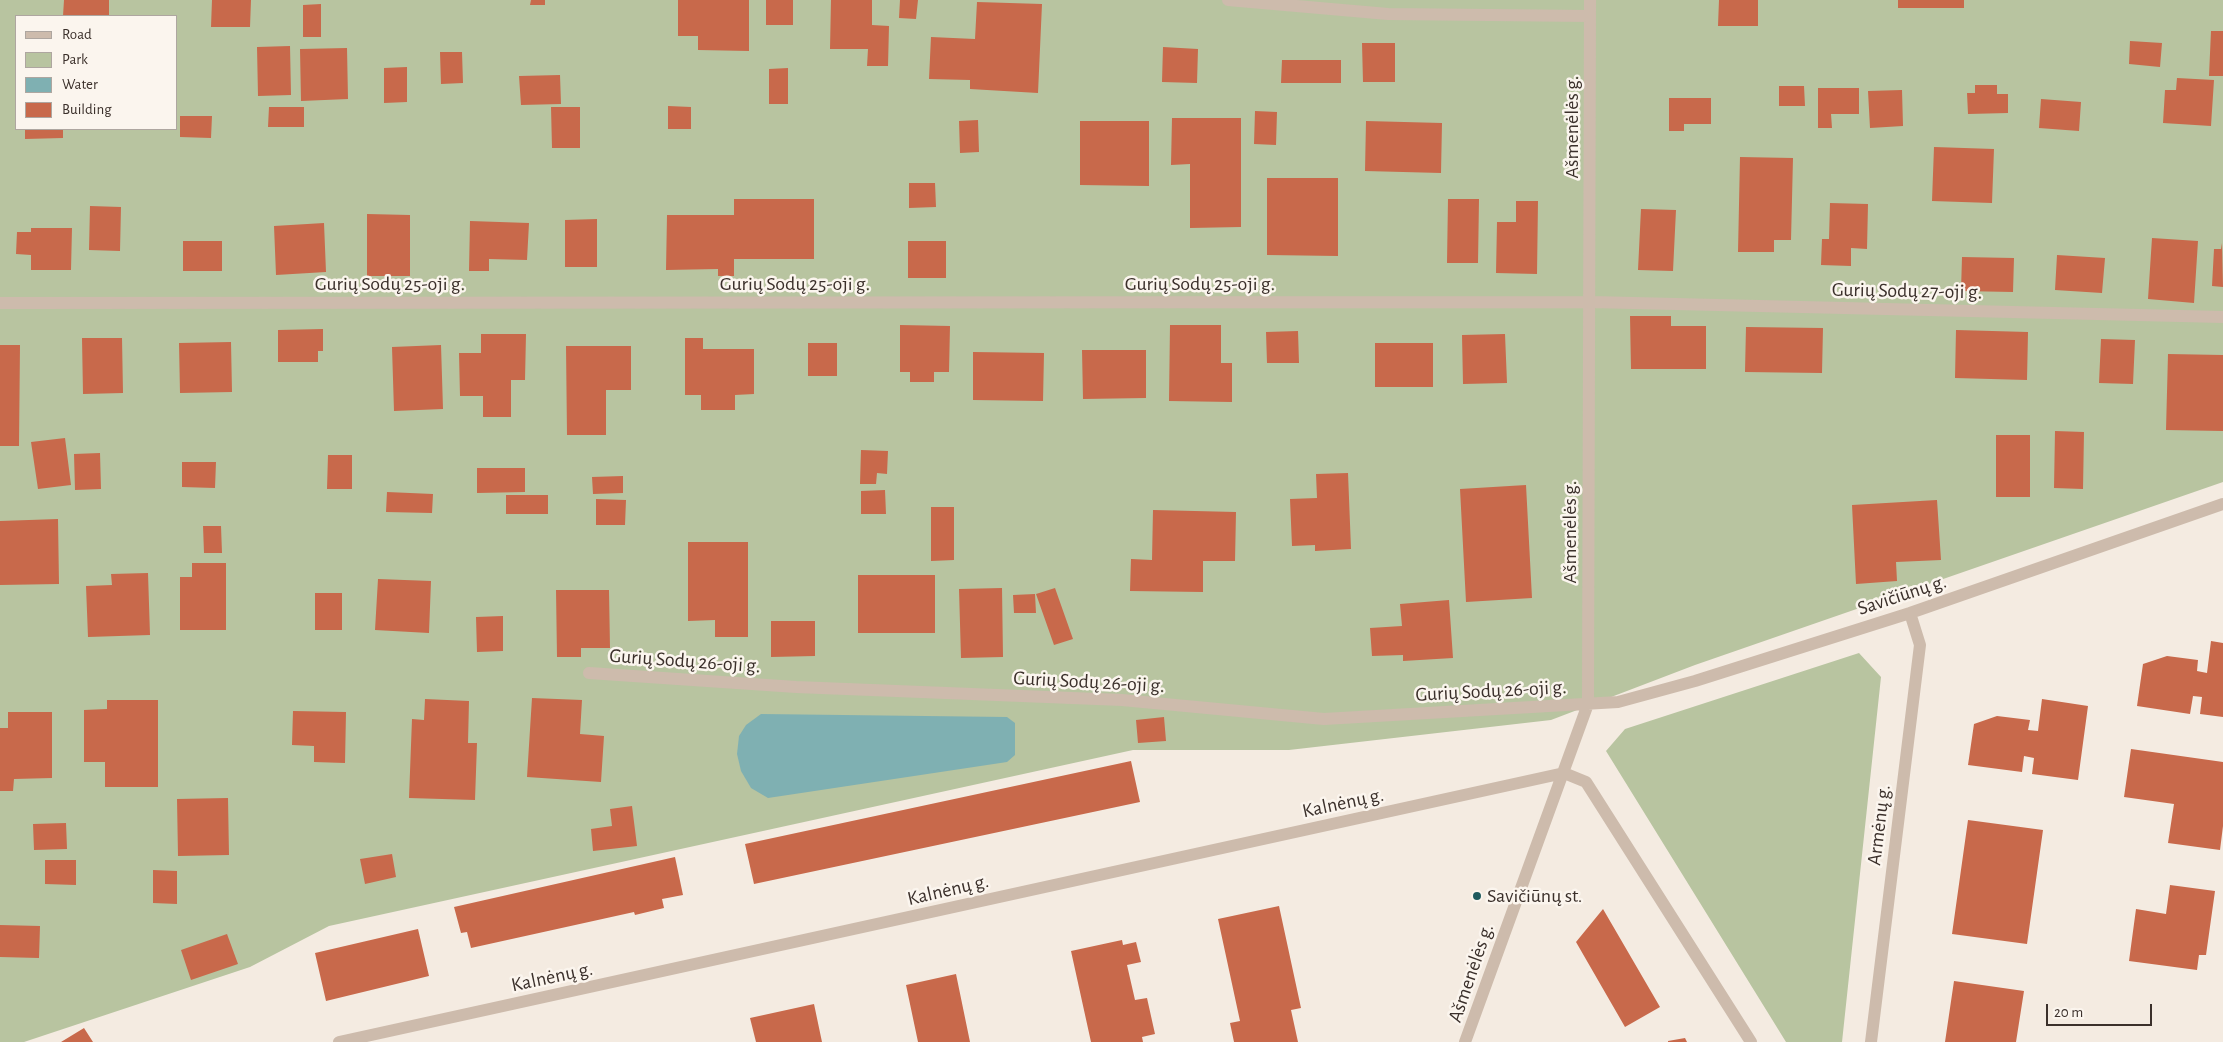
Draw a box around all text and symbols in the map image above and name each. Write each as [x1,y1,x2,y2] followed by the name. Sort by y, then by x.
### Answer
[15,15,178,130] legend
[62,27,92,42] text: Road
[62,52,88,67] text: Park
[1560,76,1584,178] street label: Ašmenėlės g.
[62,77,98,92] text: Water
[62,102,112,117] text: Building
[315,272,465,296] street label: Gurių Sodų 25-oji g.
[720,272,870,296] street label: Gurių Sodų 25-oji g.
[1125,272,1275,296] street label: Gurių Sodų 25-oji g.
[1832,278,1982,304] street label: Gurių Sodų 27-oji g.
[1558,481,1582,583] street label: Ašmenėlės g.
[1855,569,1949,621] street label: Savičiūnų g.
[609,644,761,678] street label: Gurių Sodų 26-oji g.
[1013,666,1165,698] street label: Gurių Sodų 26-oji g.
[1415,675,1567,707] street label: Gurių Sodų 26-oji g.
[1300,783,1386,823] street label: Kalnėnų g.
[1862,783,1896,867] street label: Armėnų g.
[905,869,991,911] street label: Kalnėnų g.
[1487,884,1582,908] place label: Savičiūnų st.
[1471,890,1483,902] marker: Savičiūnų st.
[1443,920,1499,1026] street label: Ašmenėlės g.
[509,957,595,997] street label: Kalnėnų g.
[2048,994,2154,1026] scale bar
[2054,1005,2083,1020] text: 20 m

